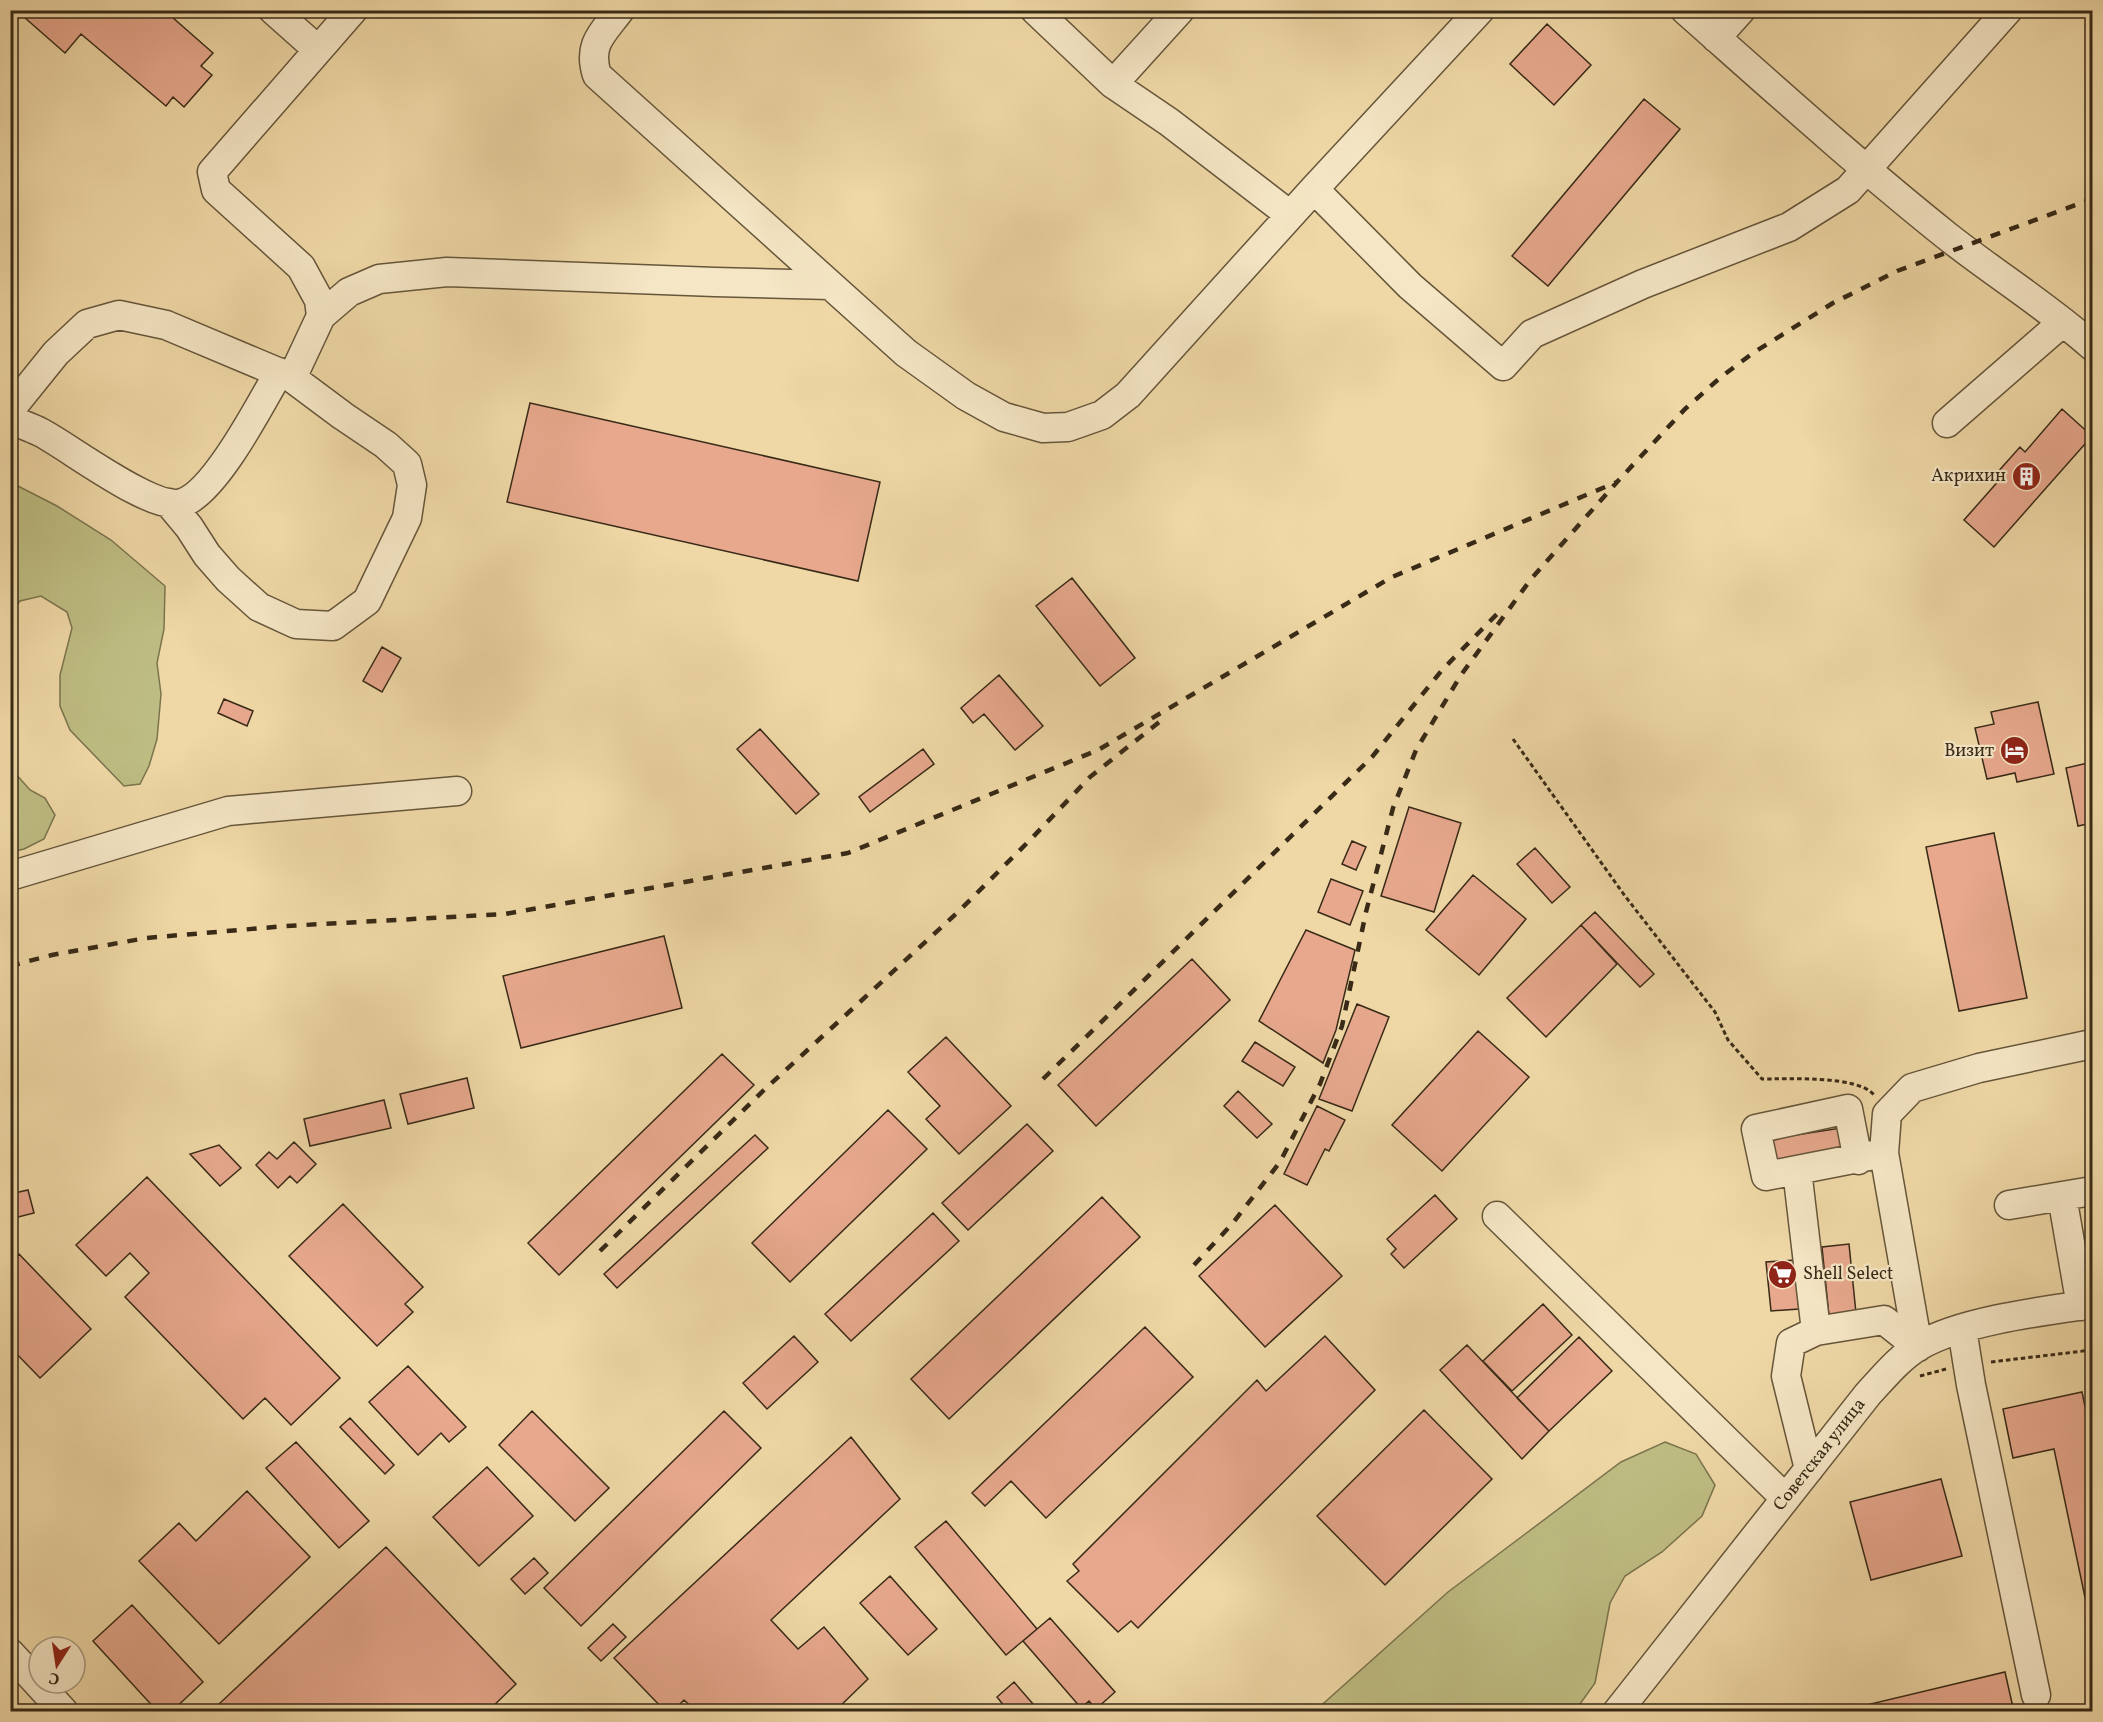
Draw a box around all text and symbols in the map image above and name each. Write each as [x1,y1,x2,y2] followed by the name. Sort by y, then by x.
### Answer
[2011,460,2043,492] building icon: Акрихин
[1931,464,2006,489] place label: Акрихин
[1999,735,2031,767] hotel icon: Визит
[1944,739,1994,764] place label: Визит
[1766,1258,1798,1290] supermarket icon: Shell Select
[1803,1262,1893,1287] place label: Shell Select
[1768,1393,1872,1517] street label: Советская улица
[27,1635,87,1695] north arrow
[47,1666,62,1690] text: С

